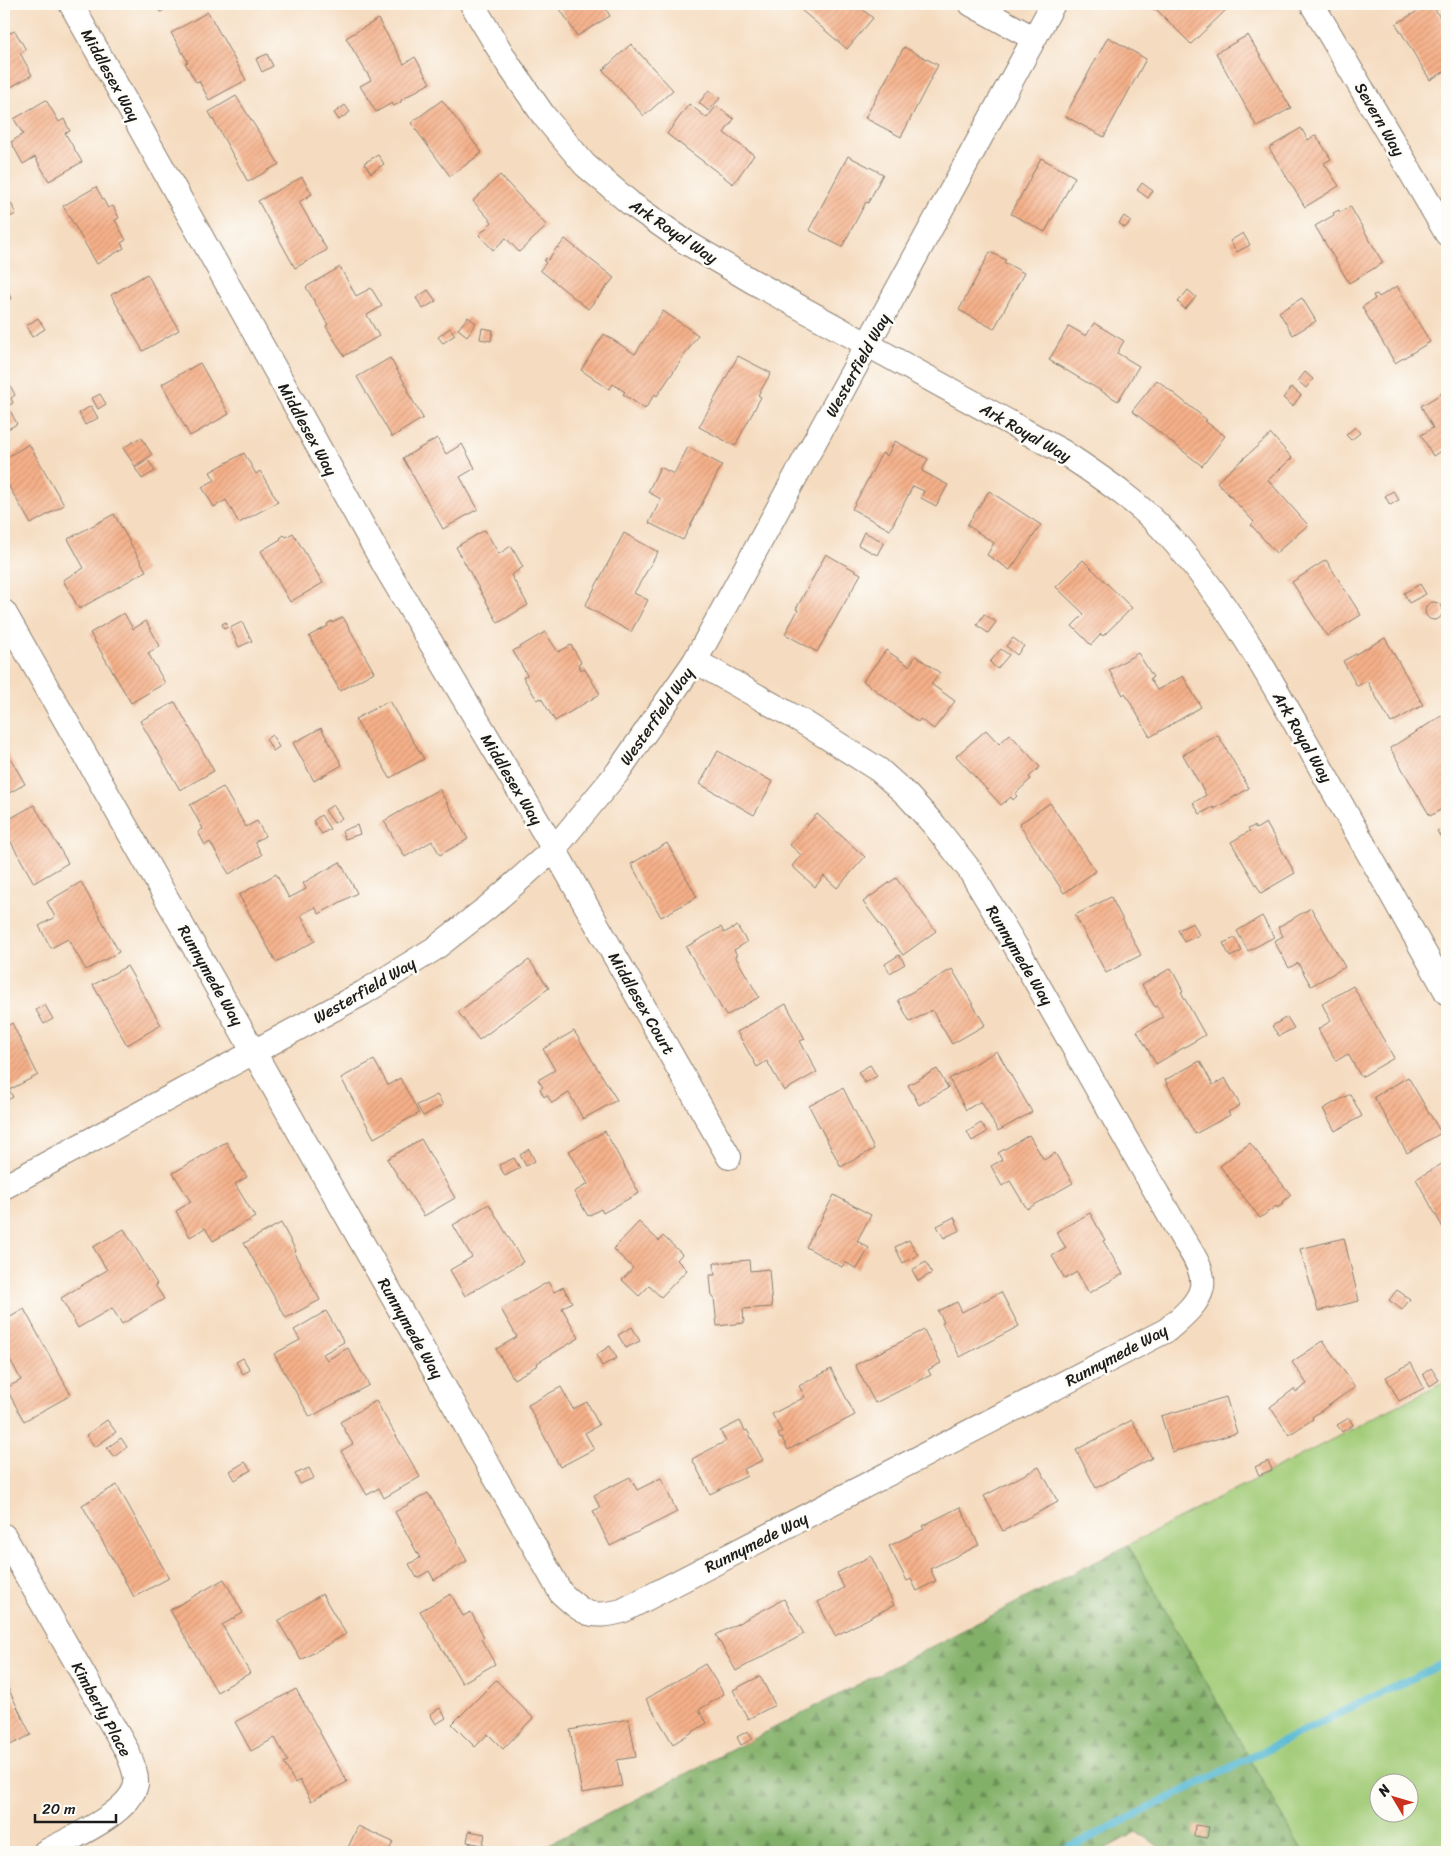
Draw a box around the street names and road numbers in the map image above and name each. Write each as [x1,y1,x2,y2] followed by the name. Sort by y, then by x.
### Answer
[73,23,149,128] street label: Middlesex Way
[1347,76,1413,163] street label: Severn Way
[623,190,724,272] street label: Ark Royal Way
[817,307,898,423] street label: Westerfield Way
[270,377,346,482] street label: Middlesex Way
[974,394,1077,471] street label: Ark Royal Way
[612,660,702,772] street label: Westerfield Way
[1264,685,1341,789] street label: Ark Royal Way
[473,728,551,832] street label: Middlesex Way
[978,899,1062,1012] street label: Runnymede Way
[170,919,252,1032] street label: Runnymede Way
[600,946,683,1060] street label: Middlesex Court
[307,949,422,1032] street label: Westerfield Way
[370,1272,452,1385] street label: Runnymede Way
[1059,1316,1174,1395] street label: Runnymede Way
[699,1503,814,1581] street label: Runnymede Way
[63,1656,140,1762] street label: Kimberly Place

